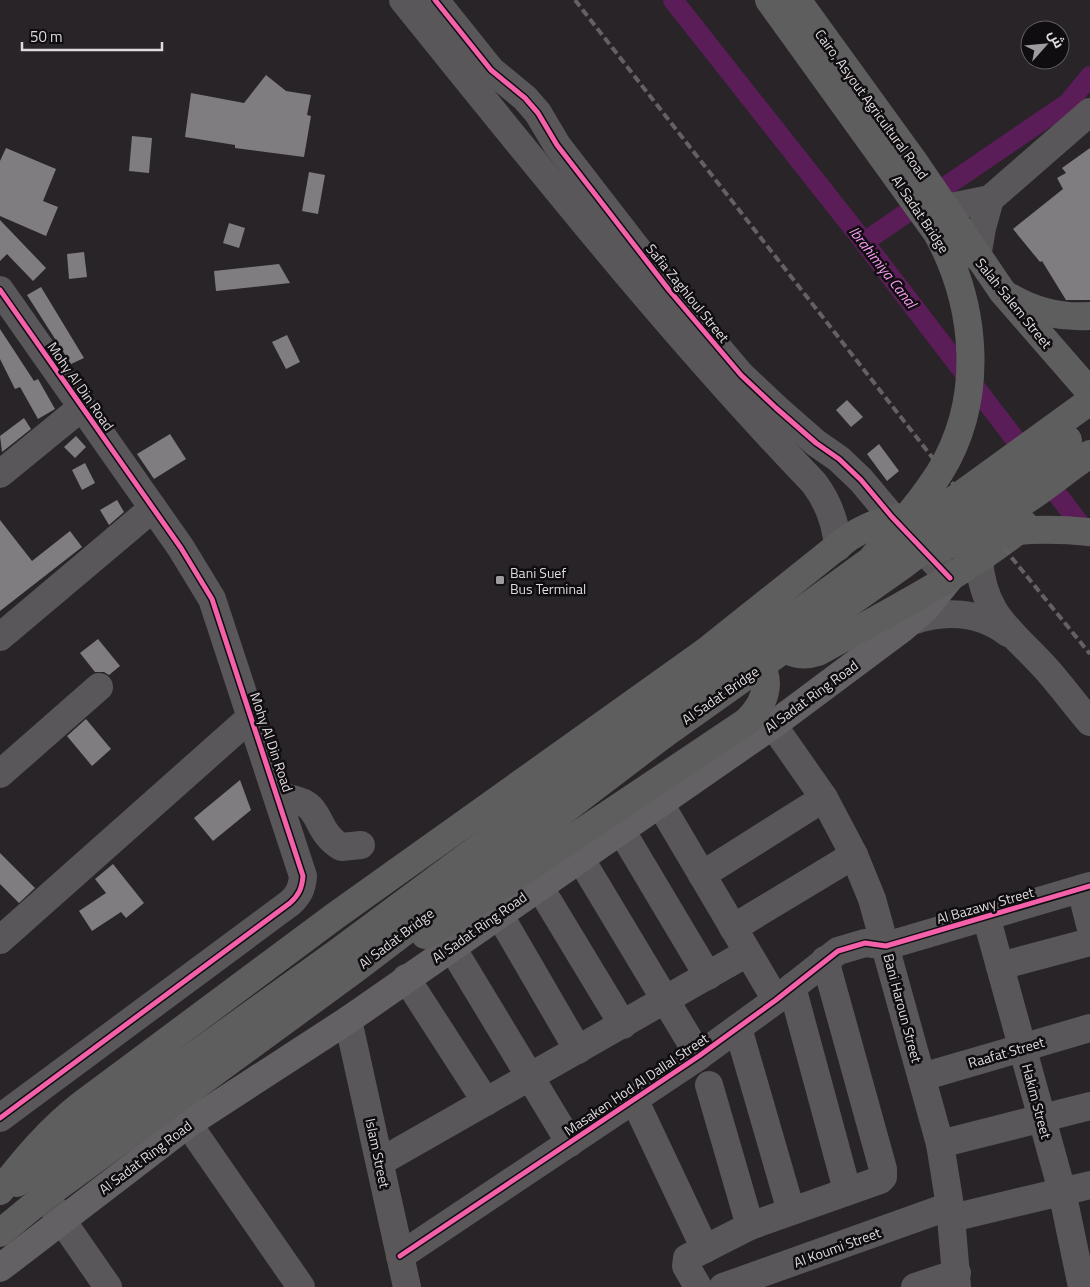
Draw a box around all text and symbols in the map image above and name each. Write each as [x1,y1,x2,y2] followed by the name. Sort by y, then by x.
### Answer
[22,20,162,52] scale bar
[1020,20,1070,70] north arrow
[30,25,63,48] text: 50 m
[810,25,934,183] street label: Cairo, Asyout Agricultural Road
[1044,26,1070,52] text: ش
[887,171,955,257] street label: Al Sadat Bridge
[844,221,924,314] water label: Ibrahimiya Canal
[641,239,735,347] street label: Safia Zaghloul Street
[971,253,1057,353] street label: Salah Salem Street
[43,337,119,435] street label: Mohy Al Din Road
[510,562,586,599] place label: Bani Suef Bus Terminal
[494,574,506,586] marker: Bani Suef Bus Terminal
[760,655,862,737] street label: Al Sadat Ring Road
[677,661,763,729] street label: Al Sadat Bridge
[245,689,299,795] street label: Mohy Al Din Road
[934,881,1036,929] street label: Al Bazawy Street
[427,886,531,968] street label: Al Sadat Ring Road
[354,903,438,973] street label: Al Sadat Bridge
[878,951,928,1065] street label: Bani Haroun Street
[560,1028,713,1140] street label: Masaken Hod Al Dallal Street
[965,1031,1047,1073] street label: Raafat Street
[1017,1061,1057,1141] street label: Hakim Street
[94,1115,196,1199] street label: Al Sadat Ring Road
[360,1116,396,1190] street label: Islam Street
[791,1222,884,1272] street label: Al Koumi Street

